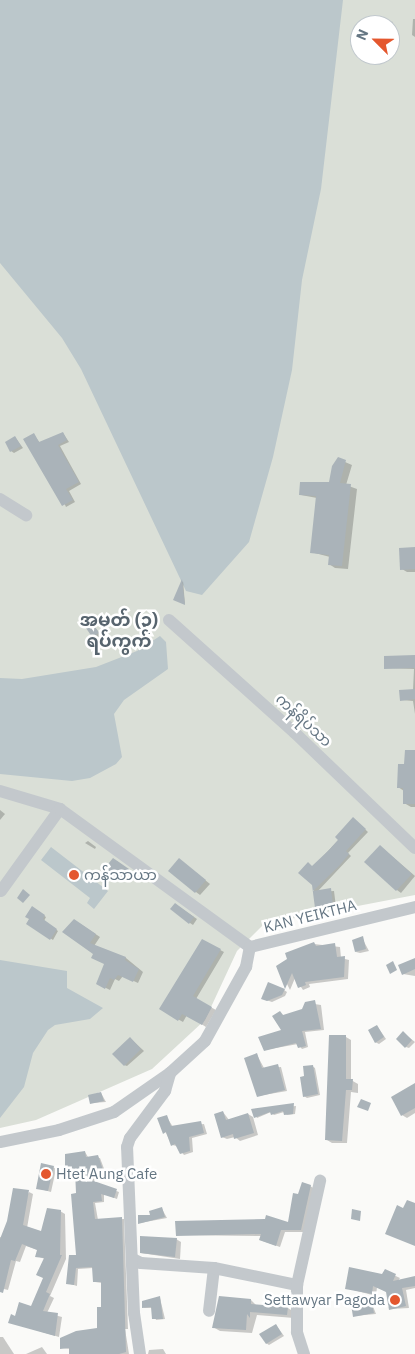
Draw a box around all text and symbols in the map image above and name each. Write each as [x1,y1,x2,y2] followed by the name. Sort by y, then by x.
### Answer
[350,15,400,65] north arrow
[352,26,372,43] text: N
[80,610,158,652] district label: အမှတ် (၃) ရပ်ကွက်
[272,690,336,750] street label: ကန်ရိပ်သာ
[84,866,157,884] place label: ကန်သာယာ
[68,869,80,881] marker: ကန်သာယာ
[262,896,358,936] street label: KAN YEIKTHA
[56,1165,157,1183] place label: Htet Aung Cafe
[40,1168,52,1180] marker: Htet Aung Cafe
[264,1291,385,1309] place label: Settawyar Pagoda
[389,1294,401,1306] marker: Settawyar Pagoda

